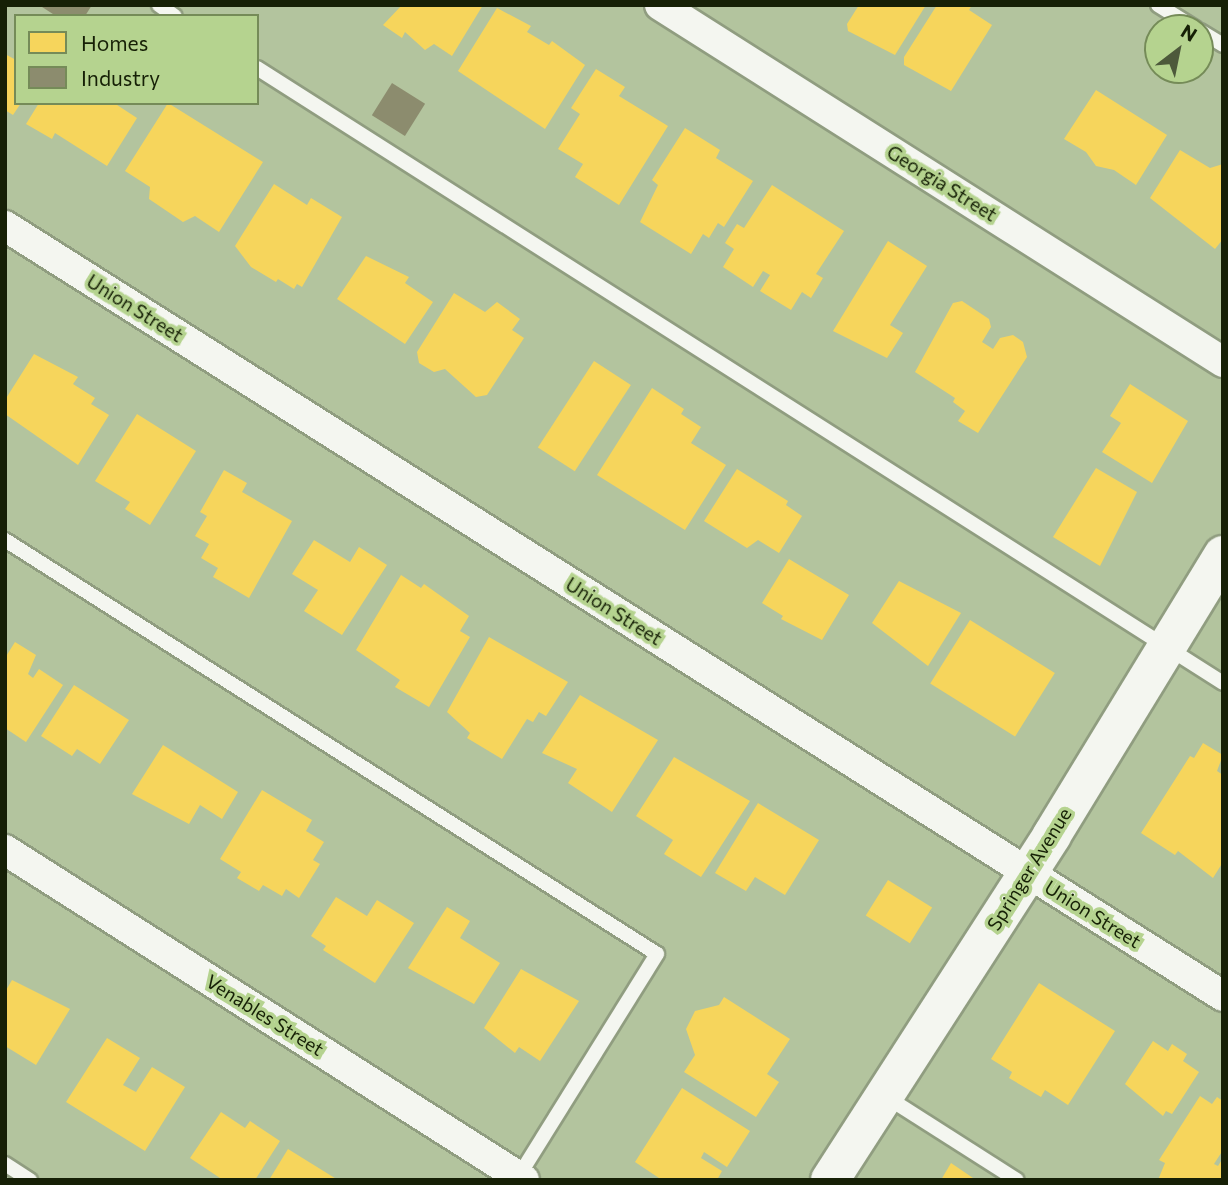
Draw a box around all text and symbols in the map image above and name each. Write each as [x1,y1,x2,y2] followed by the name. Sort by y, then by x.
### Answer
[14,14,259,105] legend
[1144,14,1214,84] north arrow
[1177,19,1201,46] text: N
[81,30,148,55] text: Homes
[81,65,160,90] text: Industry
[883,140,1001,226] street label: Georgia Street
[83,269,187,347] street label: Union Street
[562,572,666,650] street label: Union Street
[982,803,1076,935] street label: Springer Avenue
[1041,875,1145,953] street label: Union Street
[202,970,328,1060] street label: Venables Street

